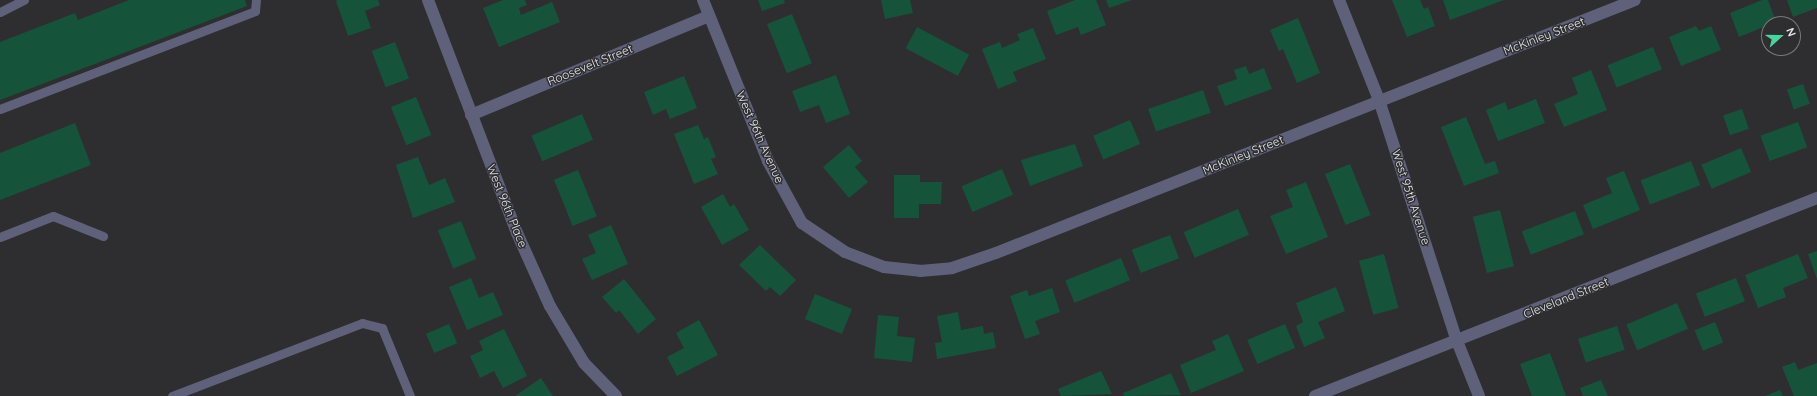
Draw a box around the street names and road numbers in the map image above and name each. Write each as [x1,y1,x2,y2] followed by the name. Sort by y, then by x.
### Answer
[1501,14,1587,58] street label: McKinley Street
[545,41,635,89] street label: Roosevelt Street
[733,89,787,185] street label: West 96th Avenue
[1200,132,1286,178] street label: McKinley Street
[1389,147,1433,247] street label: West 95th Avenue
[484,162,530,250] street label: West 96th Place
[1521,274,1611,322] street label: Cleveland Street

